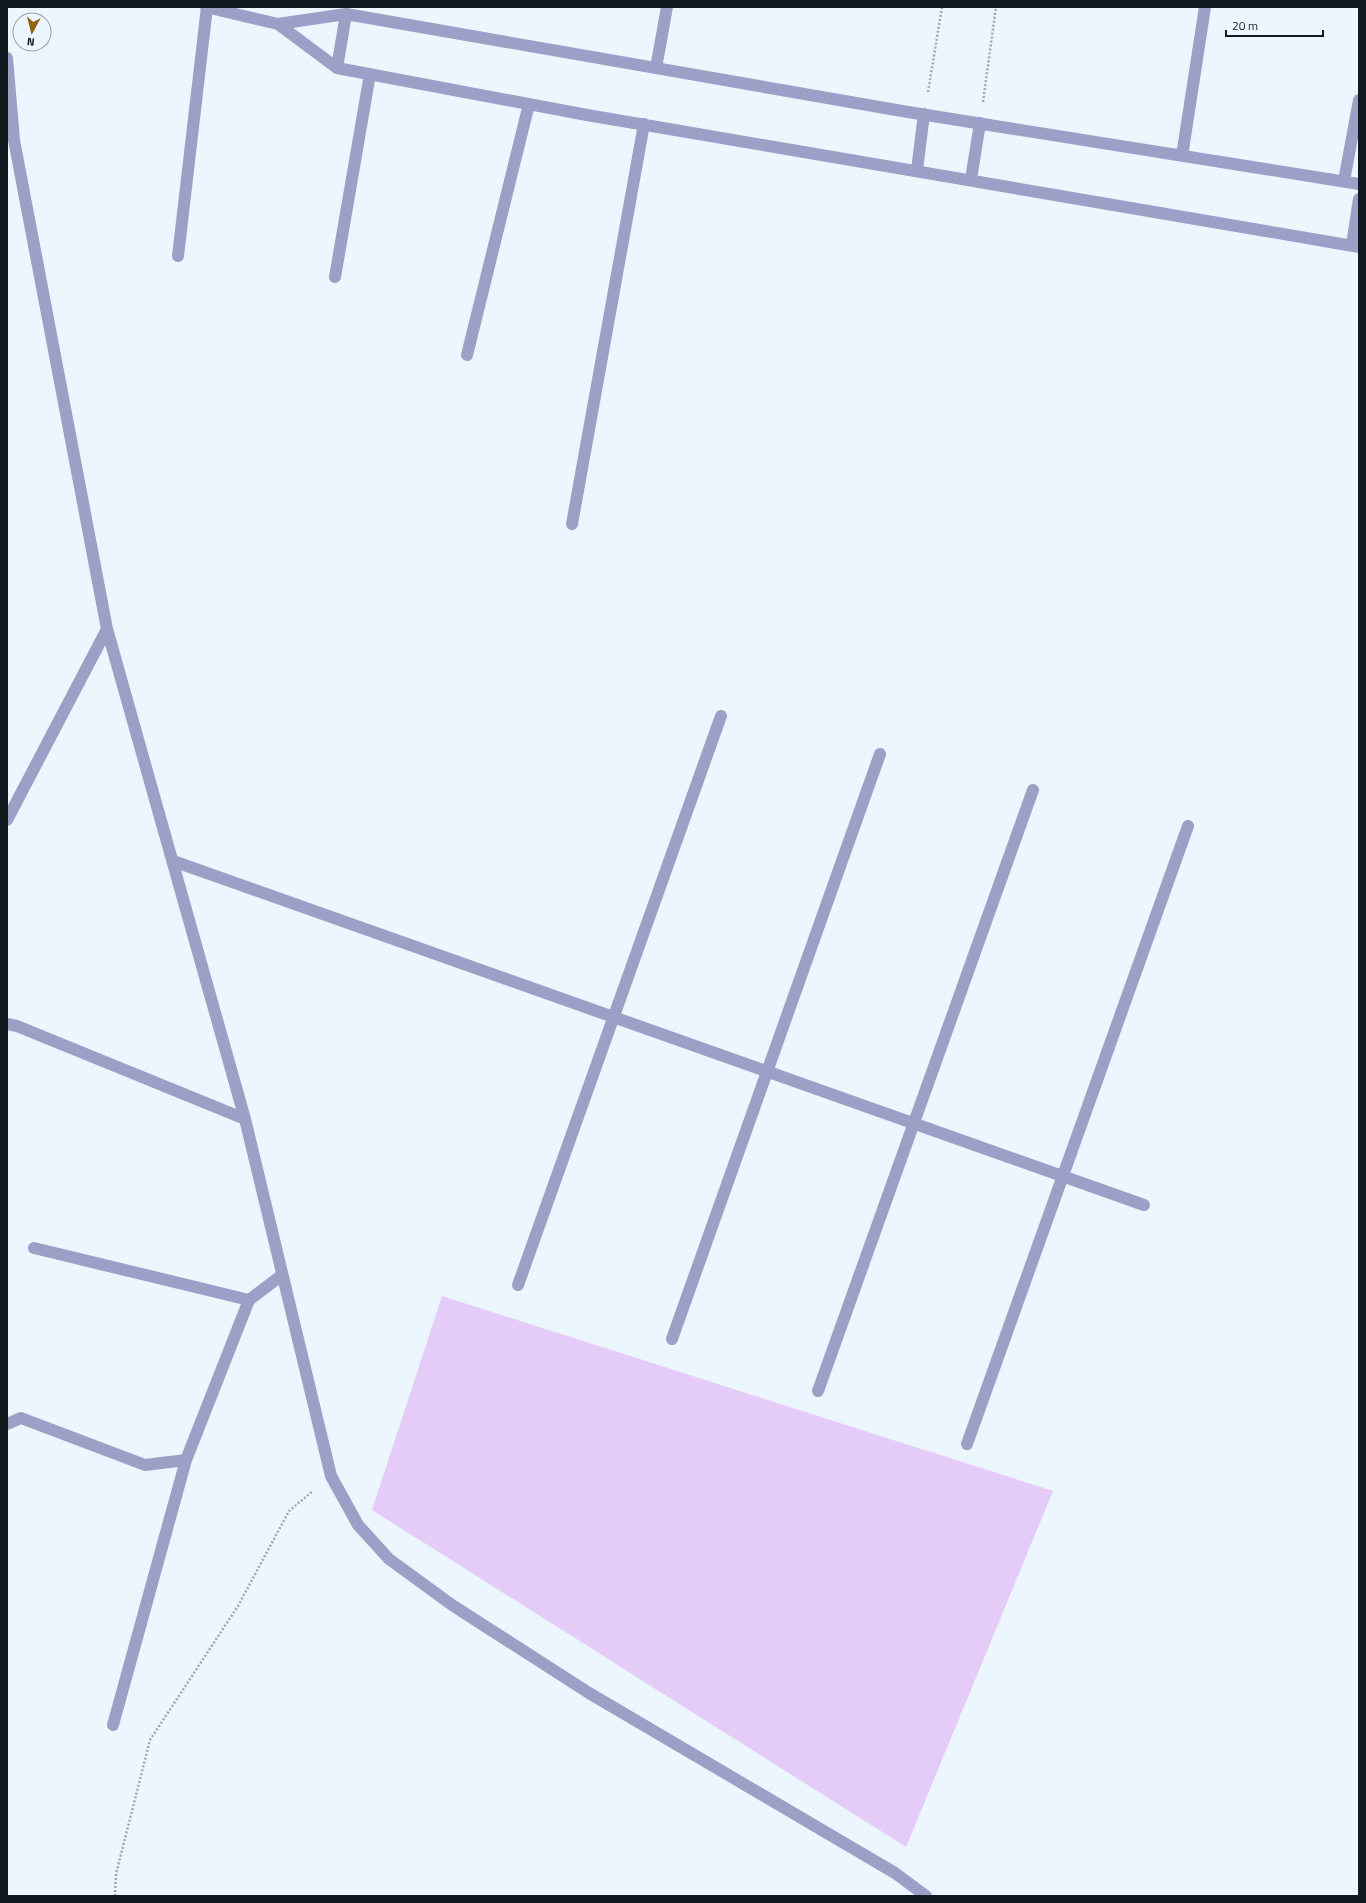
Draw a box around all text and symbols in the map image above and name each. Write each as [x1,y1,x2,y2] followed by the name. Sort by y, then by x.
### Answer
[12,12,52,52] north arrow
[1226,12,1323,38] scale bar
[1232,16,1258,35] text: 20 m
[26,34,36,50] text: N

